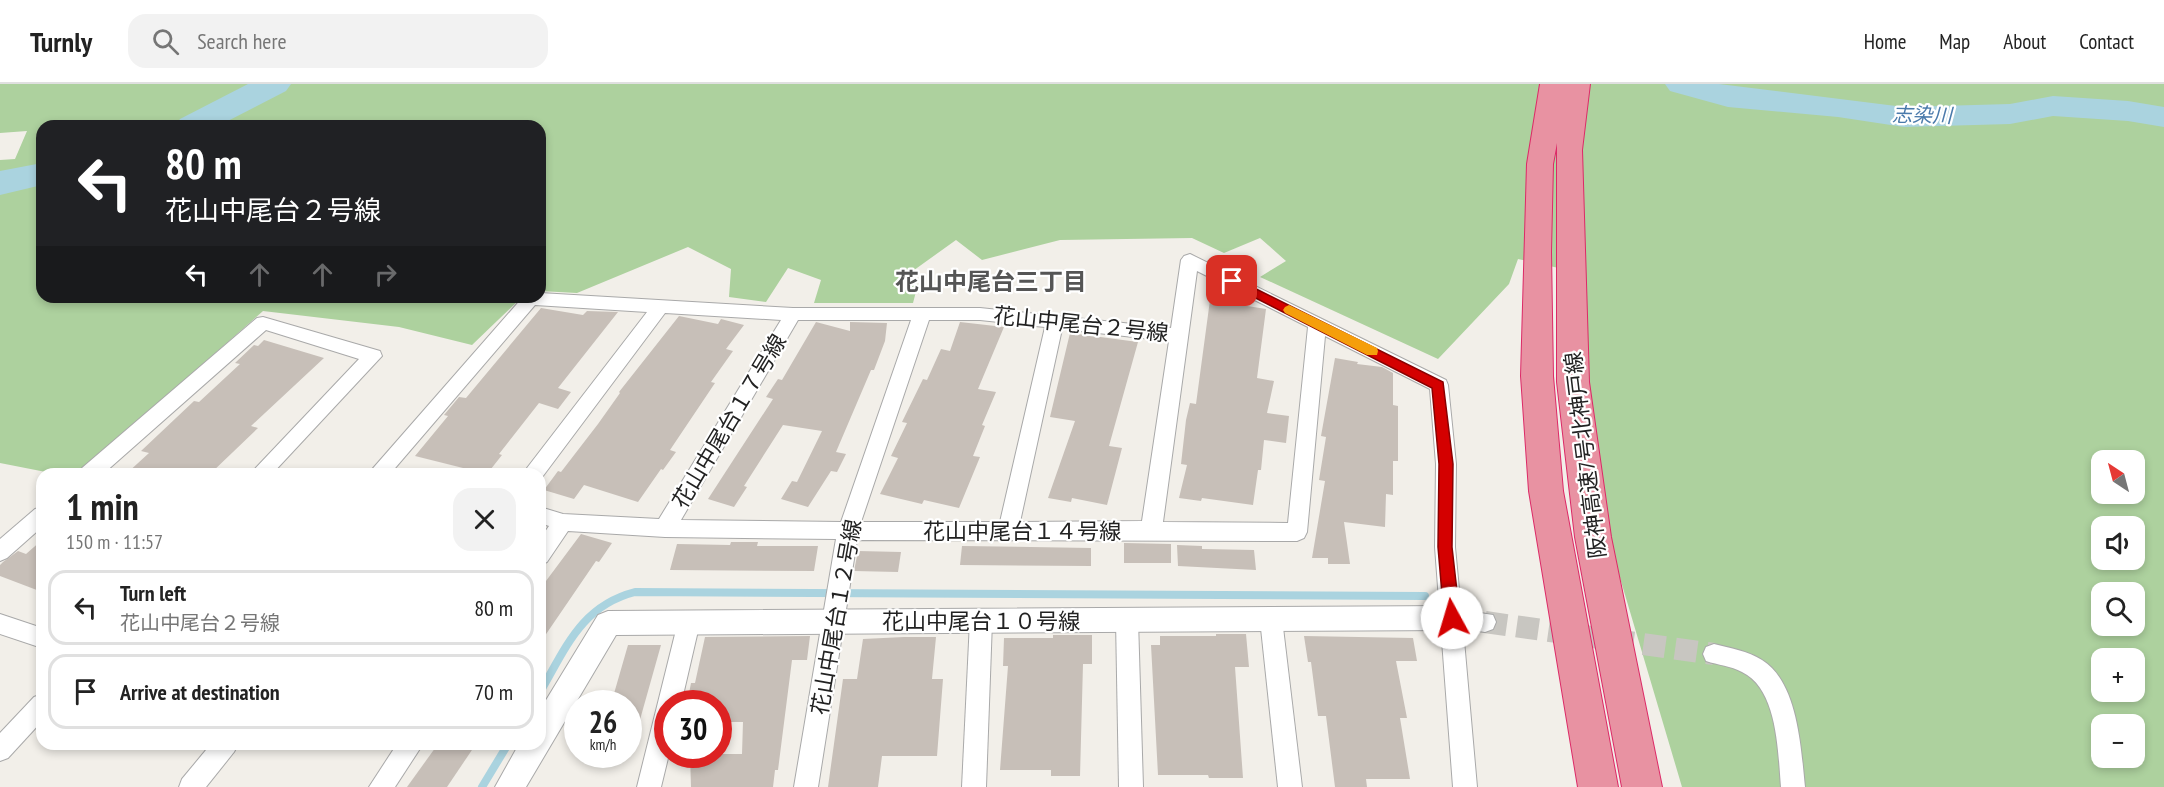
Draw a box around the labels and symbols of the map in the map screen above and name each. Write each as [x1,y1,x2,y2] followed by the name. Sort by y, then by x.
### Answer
[1892,101,1954,129] water label: 志染川
[1206,255,1257,306] pin
[895,266,1087,297] district label: 花山中尾台三丁目
[992,301,1170,347] street label: 花山中尾台２号線
[666,329,792,513] street label: 花山中尾台１７号線
[1558,350,1612,560] street label: 阪神高速7号北神戸線
[2091,450,2145,504] north arrow
[805,517,867,717] street label: 花山中尾台１２号線
[923,517,1121,545] street label: 花山中尾台１４号線
[1420,586,1484,650] position arrow
[882,607,1080,635] street label: 花山中尾台１０号線
[654,690,732,768] speed limit sign: 30

